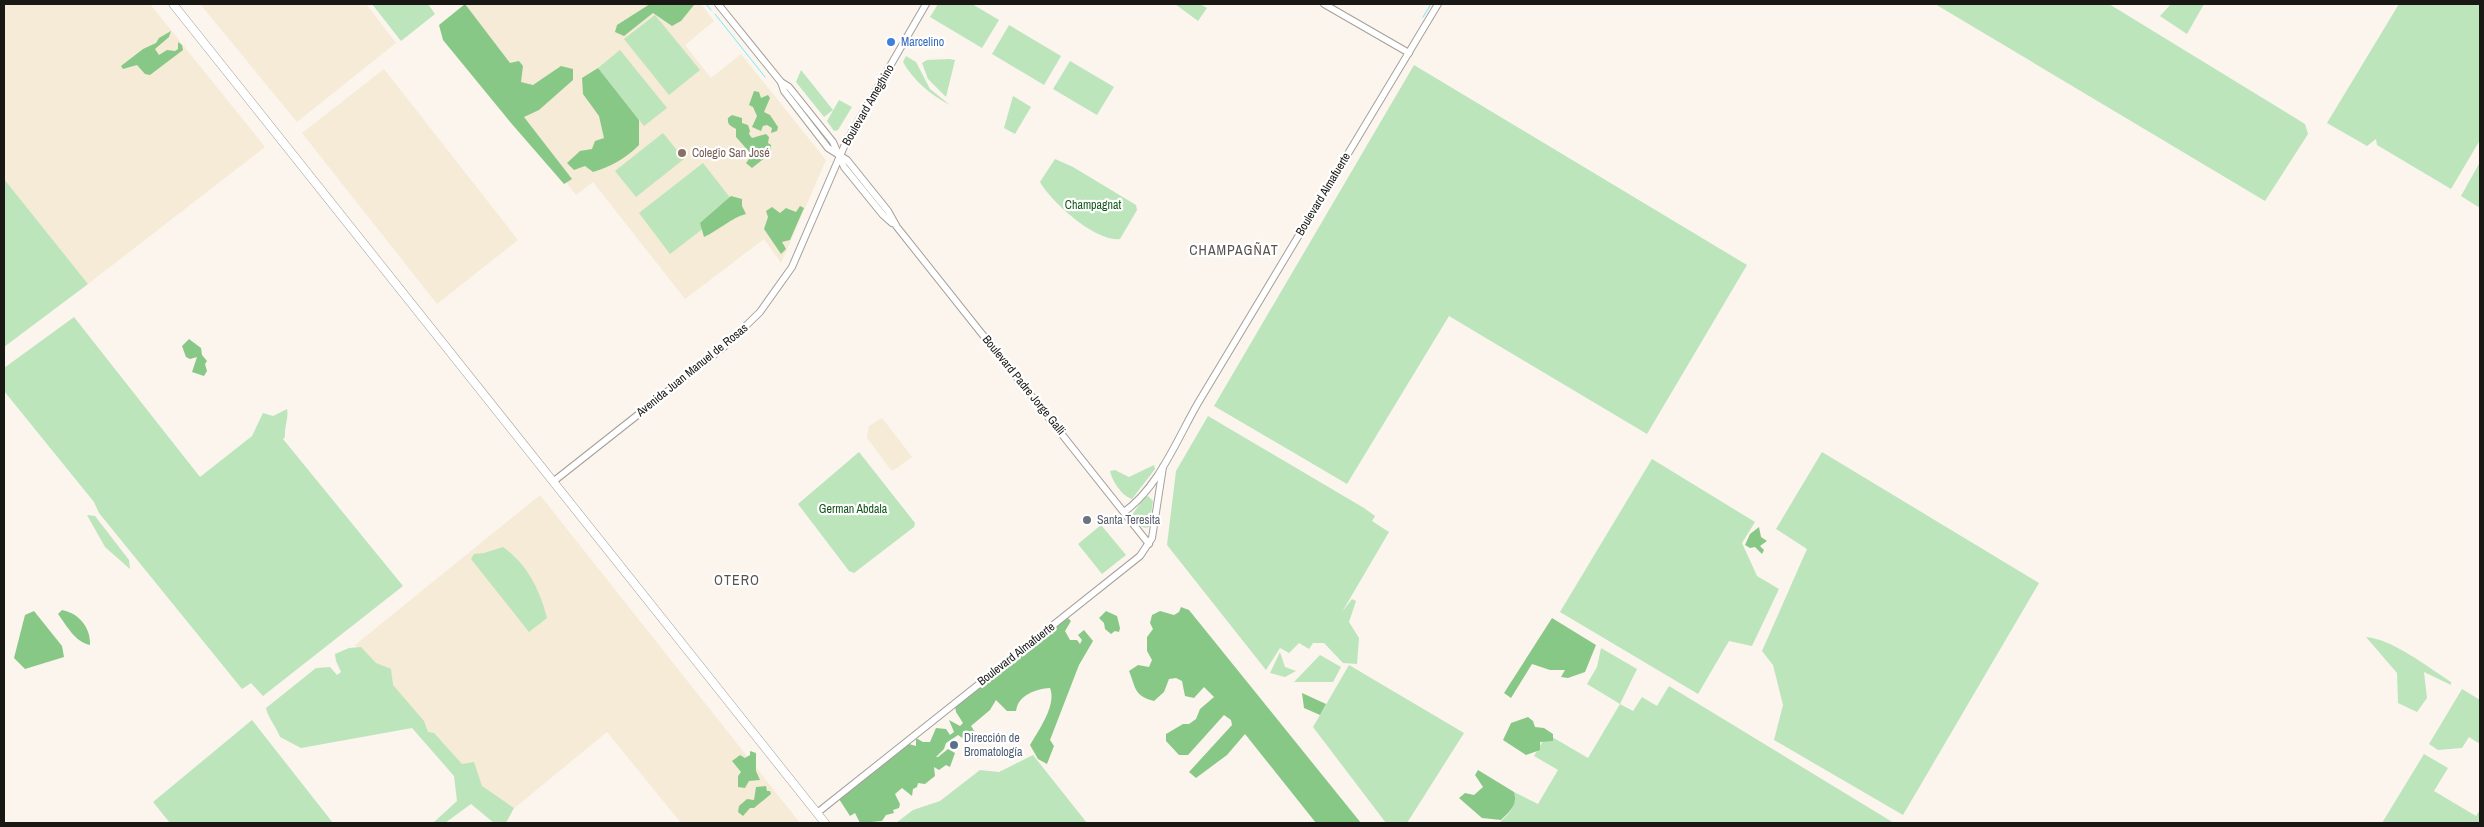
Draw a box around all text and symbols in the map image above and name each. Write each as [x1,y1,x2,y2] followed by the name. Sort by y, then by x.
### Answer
[901,34,944,50] place label: Marcelino
[885,36,897,48] marker: Marcelino
[838,61,898,149] street label: Boulevard Ameghino
[692,145,770,161] place label: Colegio San José
[676,147,688,159] marker: Colegio San José
[1292,150,1354,238] street label: Boulevard Almafuerte
[1065,197,1121,213] park label: Champagnat
[1189,241,1279,259] district label: CHAMPAGÑAT
[632,320,751,421] street label: Avenida Juan Manuel de Rosas
[979,332,1069,438] street label: Boulevard Padre Jorge Galli
[819,501,888,517] park label: German Abdala
[1097,512,1161,528] place label: Santa Teresita
[1081,514,1093,526] marker: Santa Teresita
[714,571,760,589] district label: OTERO
[974,619,1058,689] street label: Boulevard Almafuerte
[964,730,1023,760] place label: Dirección de Bromatología
[948,739,960,751] marker: Dirección de Bromatología

